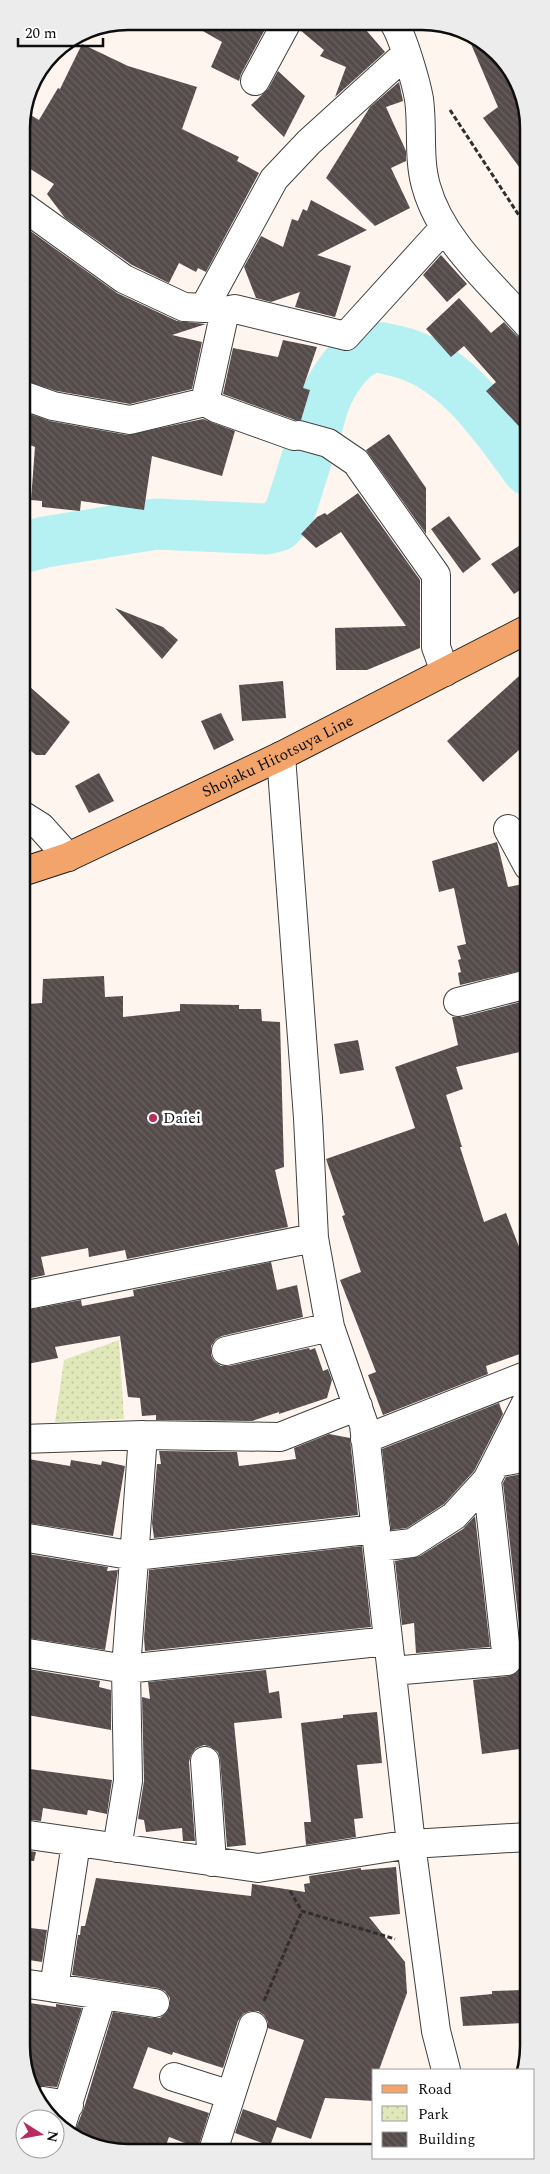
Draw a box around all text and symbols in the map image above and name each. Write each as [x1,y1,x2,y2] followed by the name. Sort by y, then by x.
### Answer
[18,15,102,47] scale bar
[25,22,57,45] text: 20 m
[198,709,358,804] street label: Shojaku Hitotsuya Line
[163,1106,201,1130] place label: Daiei
[147,1112,159,1124] marker: Daiei
[372,2069,535,2159] legend
[418,2078,452,2101] text: Road
[418,2103,449,2126] text: Park
[15,2109,65,2159] north arrow
[418,2128,475,2151] text: Building
[41,2129,64,2144] text: N

